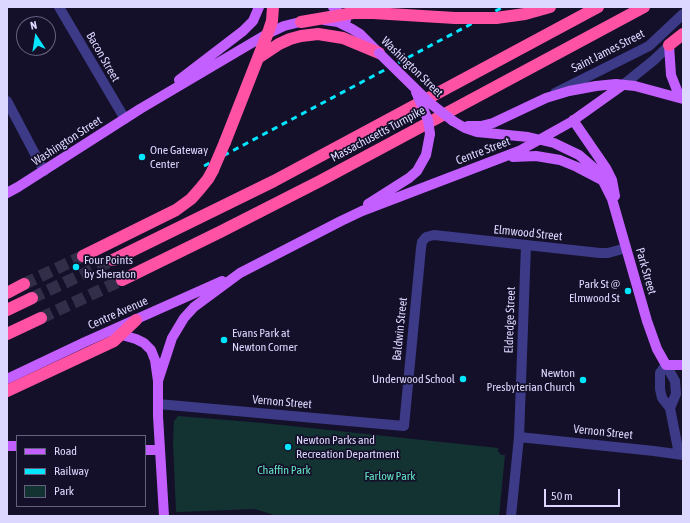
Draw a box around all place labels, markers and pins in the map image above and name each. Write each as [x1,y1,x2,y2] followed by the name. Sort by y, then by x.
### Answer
[150,143,208,171] place label: One Gateway Center
[137,152,147,162] marker: One Gateway Center
[84,253,136,281] place label: Four Points by Sheraton
[71,262,81,272] marker: Four Points by Sheraton
[569,277,620,305] place label: Park St @ Elmwood St
[623,286,633,296] marker: Park St @ Elmwood St
[232,326,297,354] place label: Evans Park at Newton Corner
[219,335,229,345] marker: Evans Park at Newton Corner
[486,366,575,394] place label: Newton Presbyterian Church
[372,372,455,386] place label: Underwood School
[458,374,468,384] marker: Underwood School
[578,375,588,385] marker: Newton Presbyterian Church
[296,433,399,461] place label: Newton Parks and Recreation Department
[283,442,293,452] marker: Newton Parks and Recreation Department

